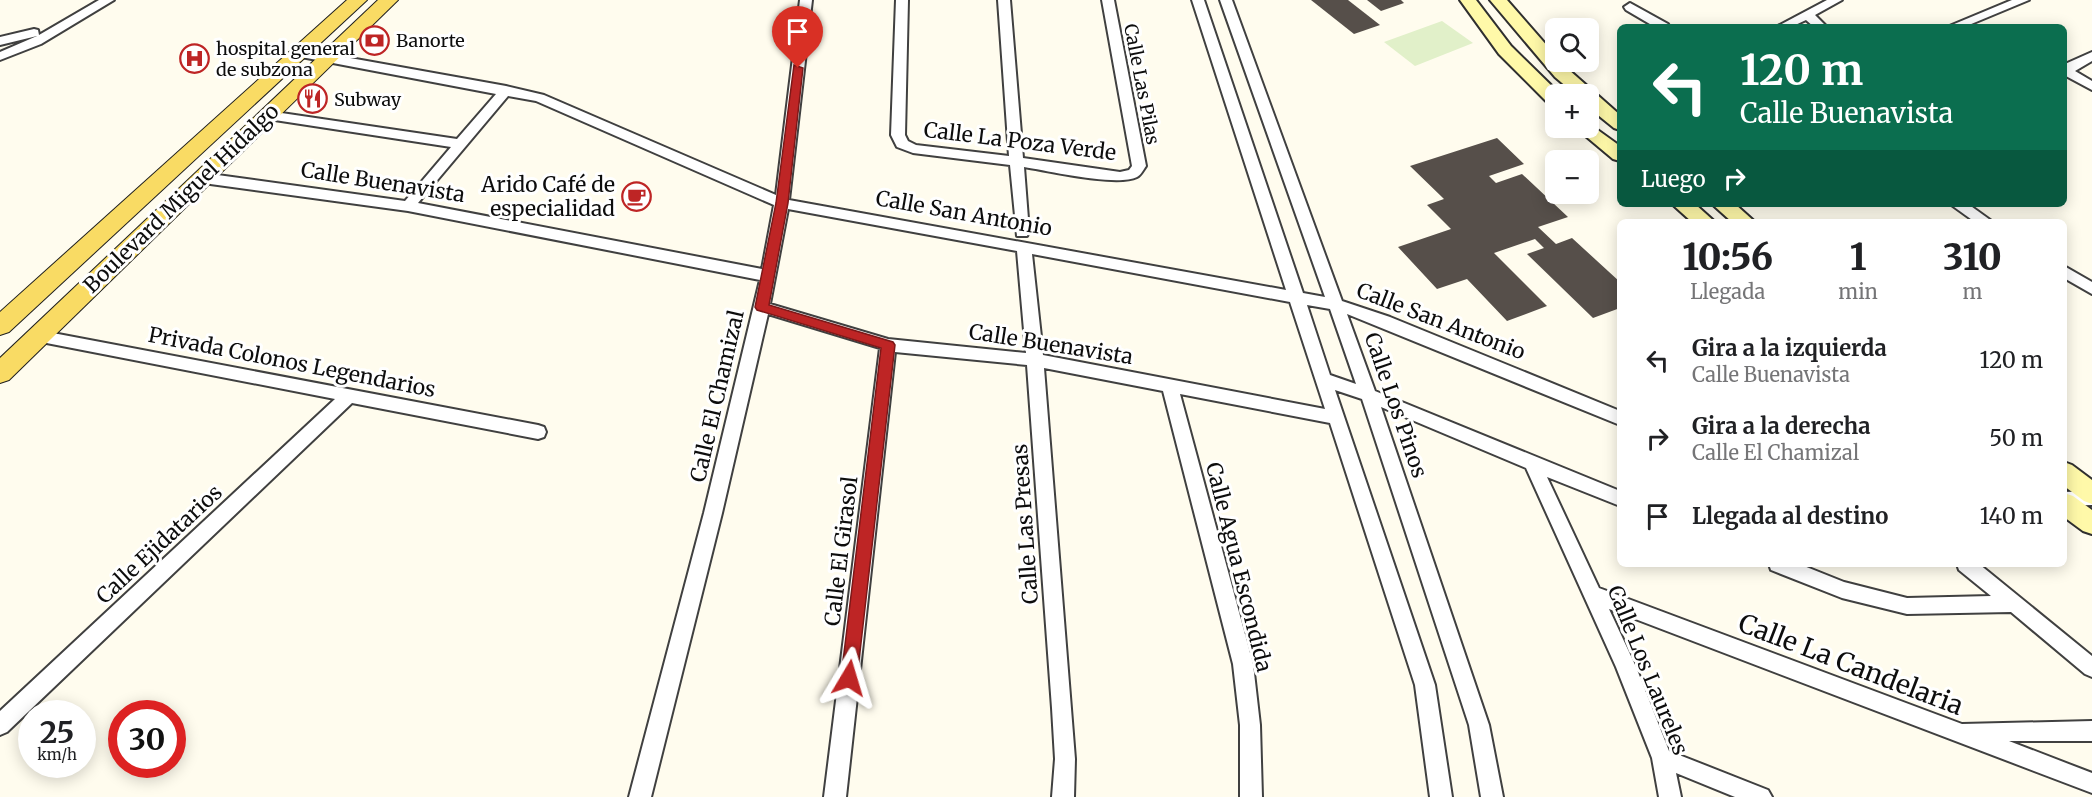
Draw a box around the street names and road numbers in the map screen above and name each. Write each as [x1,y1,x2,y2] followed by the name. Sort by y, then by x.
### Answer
[1119,22,1165,146] street label: Calle Las Pilas
[78,98,284,298] street label: Boulevard Miguel Hidalgo
[922,116,1118,166] street label: Calle La Poza Verde
[299,156,467,208] street label: Calle Buenavista
[874,184,1054,242] street label: Calle San Antonio
[1353,276,1529,366] street label: Calle San Antonio
[684,307,750,485] street label: Calle El Chamizal
[967,318,1135,370] street label: Calle Buenavista
[146,321,438,403] street label: Privada Colonos Legendarios
[1359,329,1433,481] street label: Calle Los Pinos
[1006,443,1044,605] street label: Calle Las Presas
[1200,459,1278,675] street label: Calle Agua Escondida
[818,474,864,627] street label: Calle El Girasol
[90,479,228,609] street label: Calle Ejidatarios
[1602,581,1694,759] street label: Calle Los Laureles
[1734,606,1968,722] street label: Calle La Candelaria

